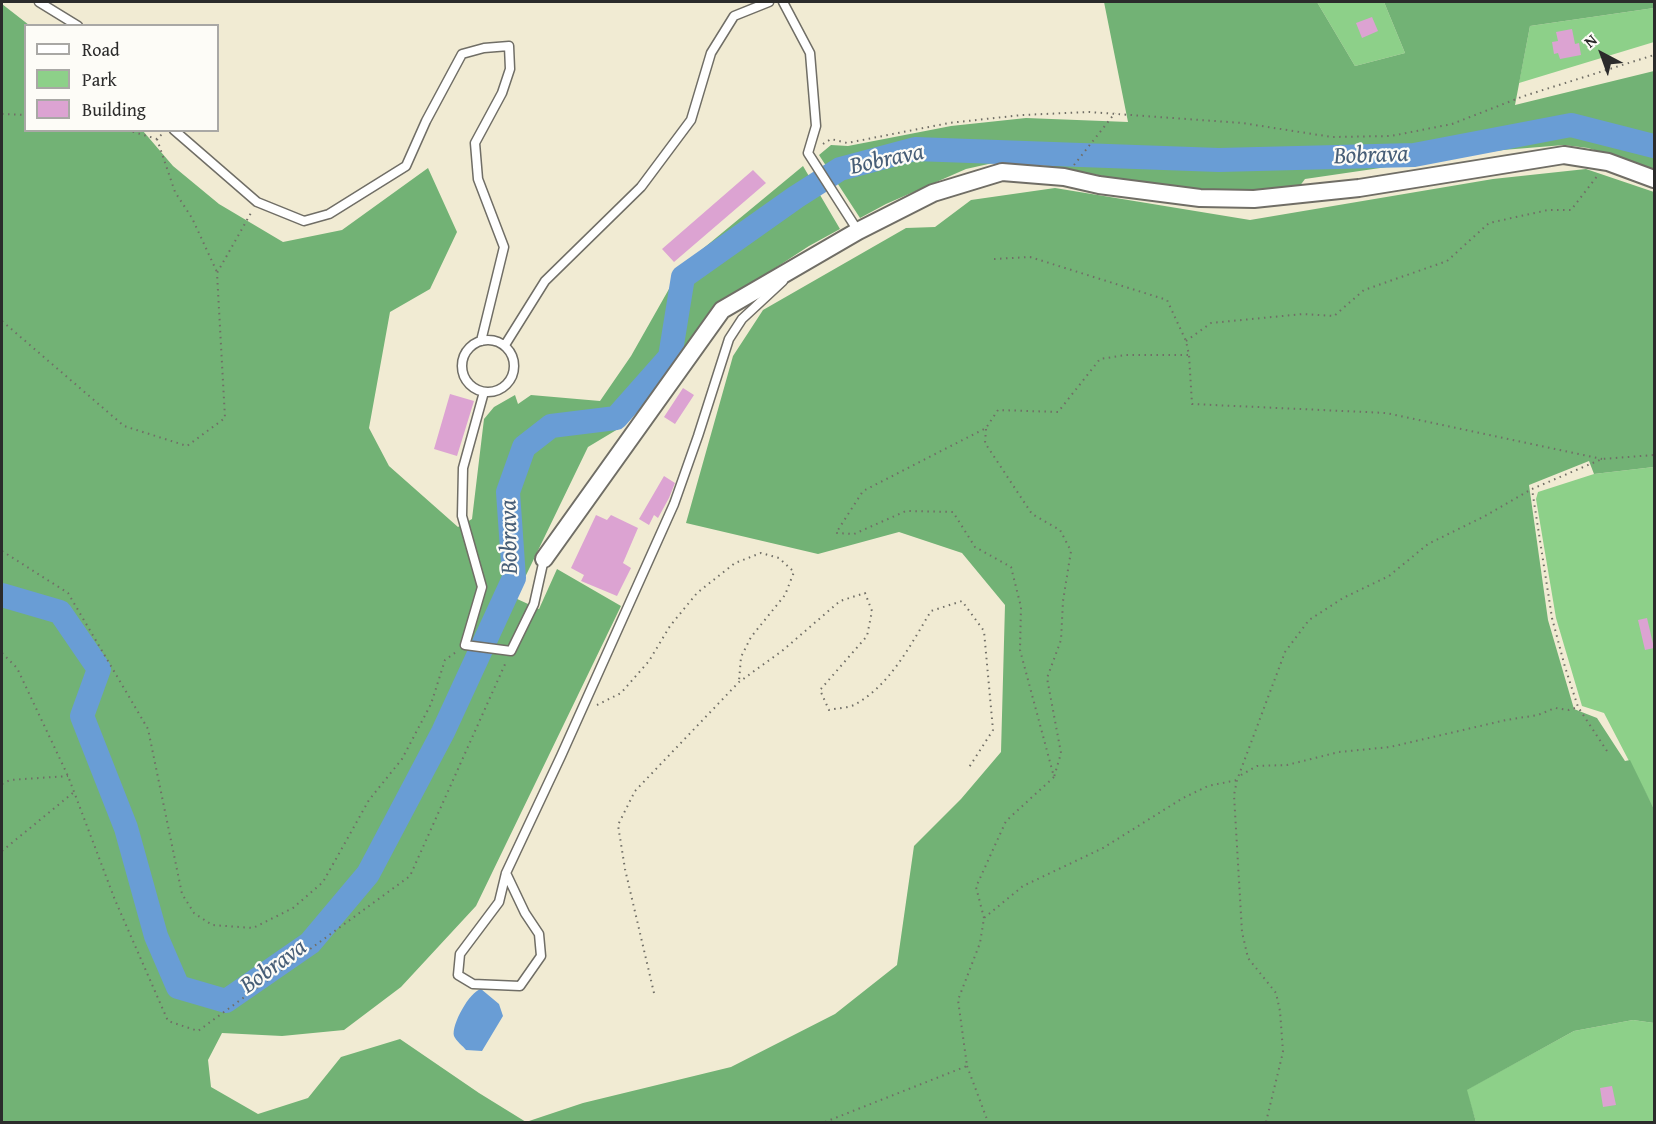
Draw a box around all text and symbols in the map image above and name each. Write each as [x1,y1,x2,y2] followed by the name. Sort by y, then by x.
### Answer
[24,24,219,132] legend
[1572,24,1632,84] north arrow
[1578,28,1602,53] text: N
[82,36,120,63] text: Road
[82,66,117,93] text: Park
[82,96,146,123] text: Building
[847,138,927,182] water label: Bobrava
[1333,140,1409,172] water label: Bobrava
[495,499,525,575] water label: Bobrava
[235,933,313,1001] water label: Bobrava

